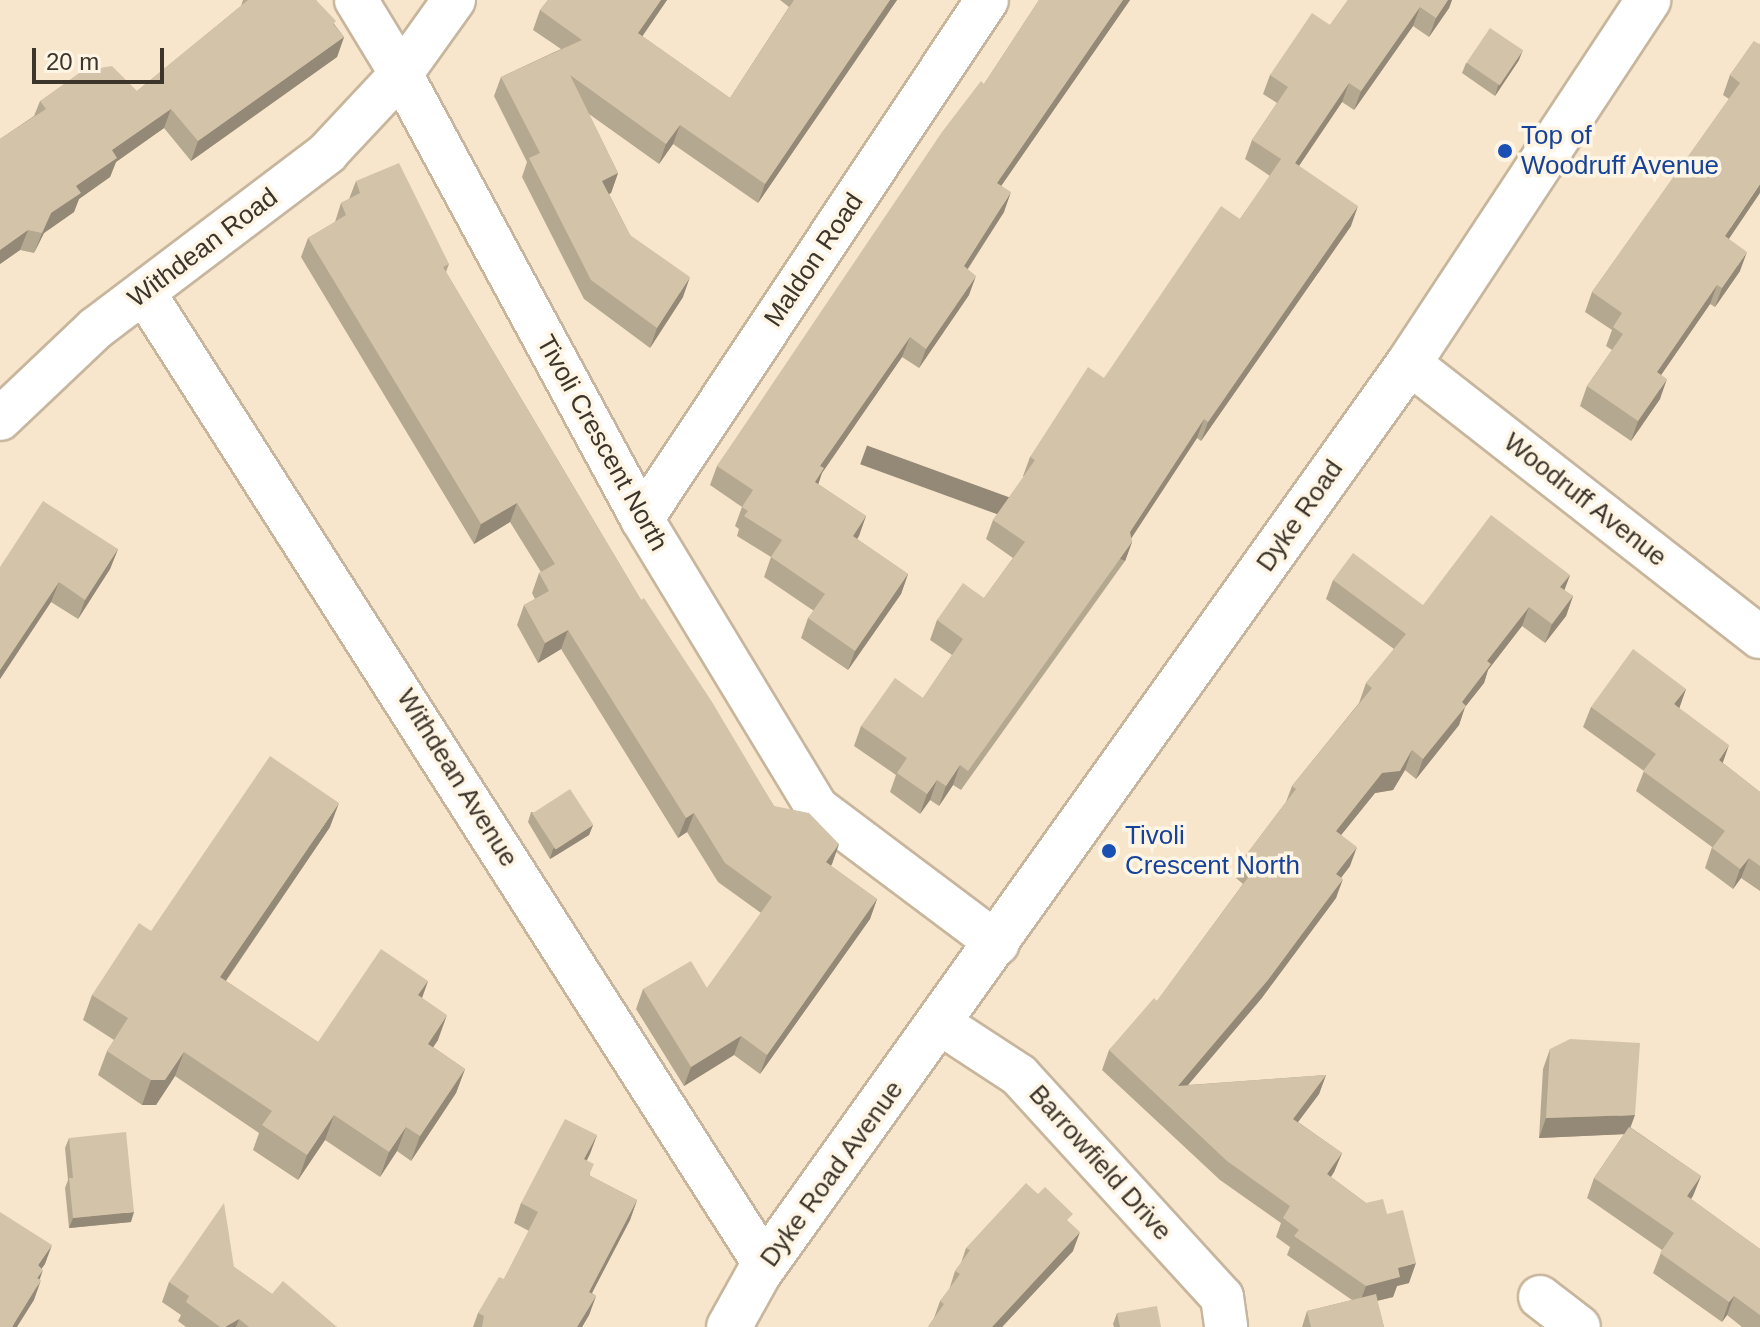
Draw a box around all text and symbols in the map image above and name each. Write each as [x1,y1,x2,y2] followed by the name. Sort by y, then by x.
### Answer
[36,32,168,82] scale bar
[46,48,99,75] text: 20 m
[1521,120,1720,182] place label: Top of Woodruff Avenue
[1496,142,1514,160] marker: Top of Woodruff Avenue
[122,182,284,314] street label: Withdean Road
[758,187,870,333] street label: Maldon Road
[530,330,674,556] street label: Tivoli Crescent North
[1497,426,1673,574] street label: Woodruff Avenue
[1250,454,1350,578] street label: Dyke Road
[390,683,524,873] street label: Withdean Avenue
[1125,820,1300,882] place label: Tivoli Crescent North
[1100,842,1118,860] marker: Tivoli Crescent North
[754,1074,910,1274] street label: Dyke Road Avenue
[1022,1079,1178,1247] street label: Barrowfield Drive

